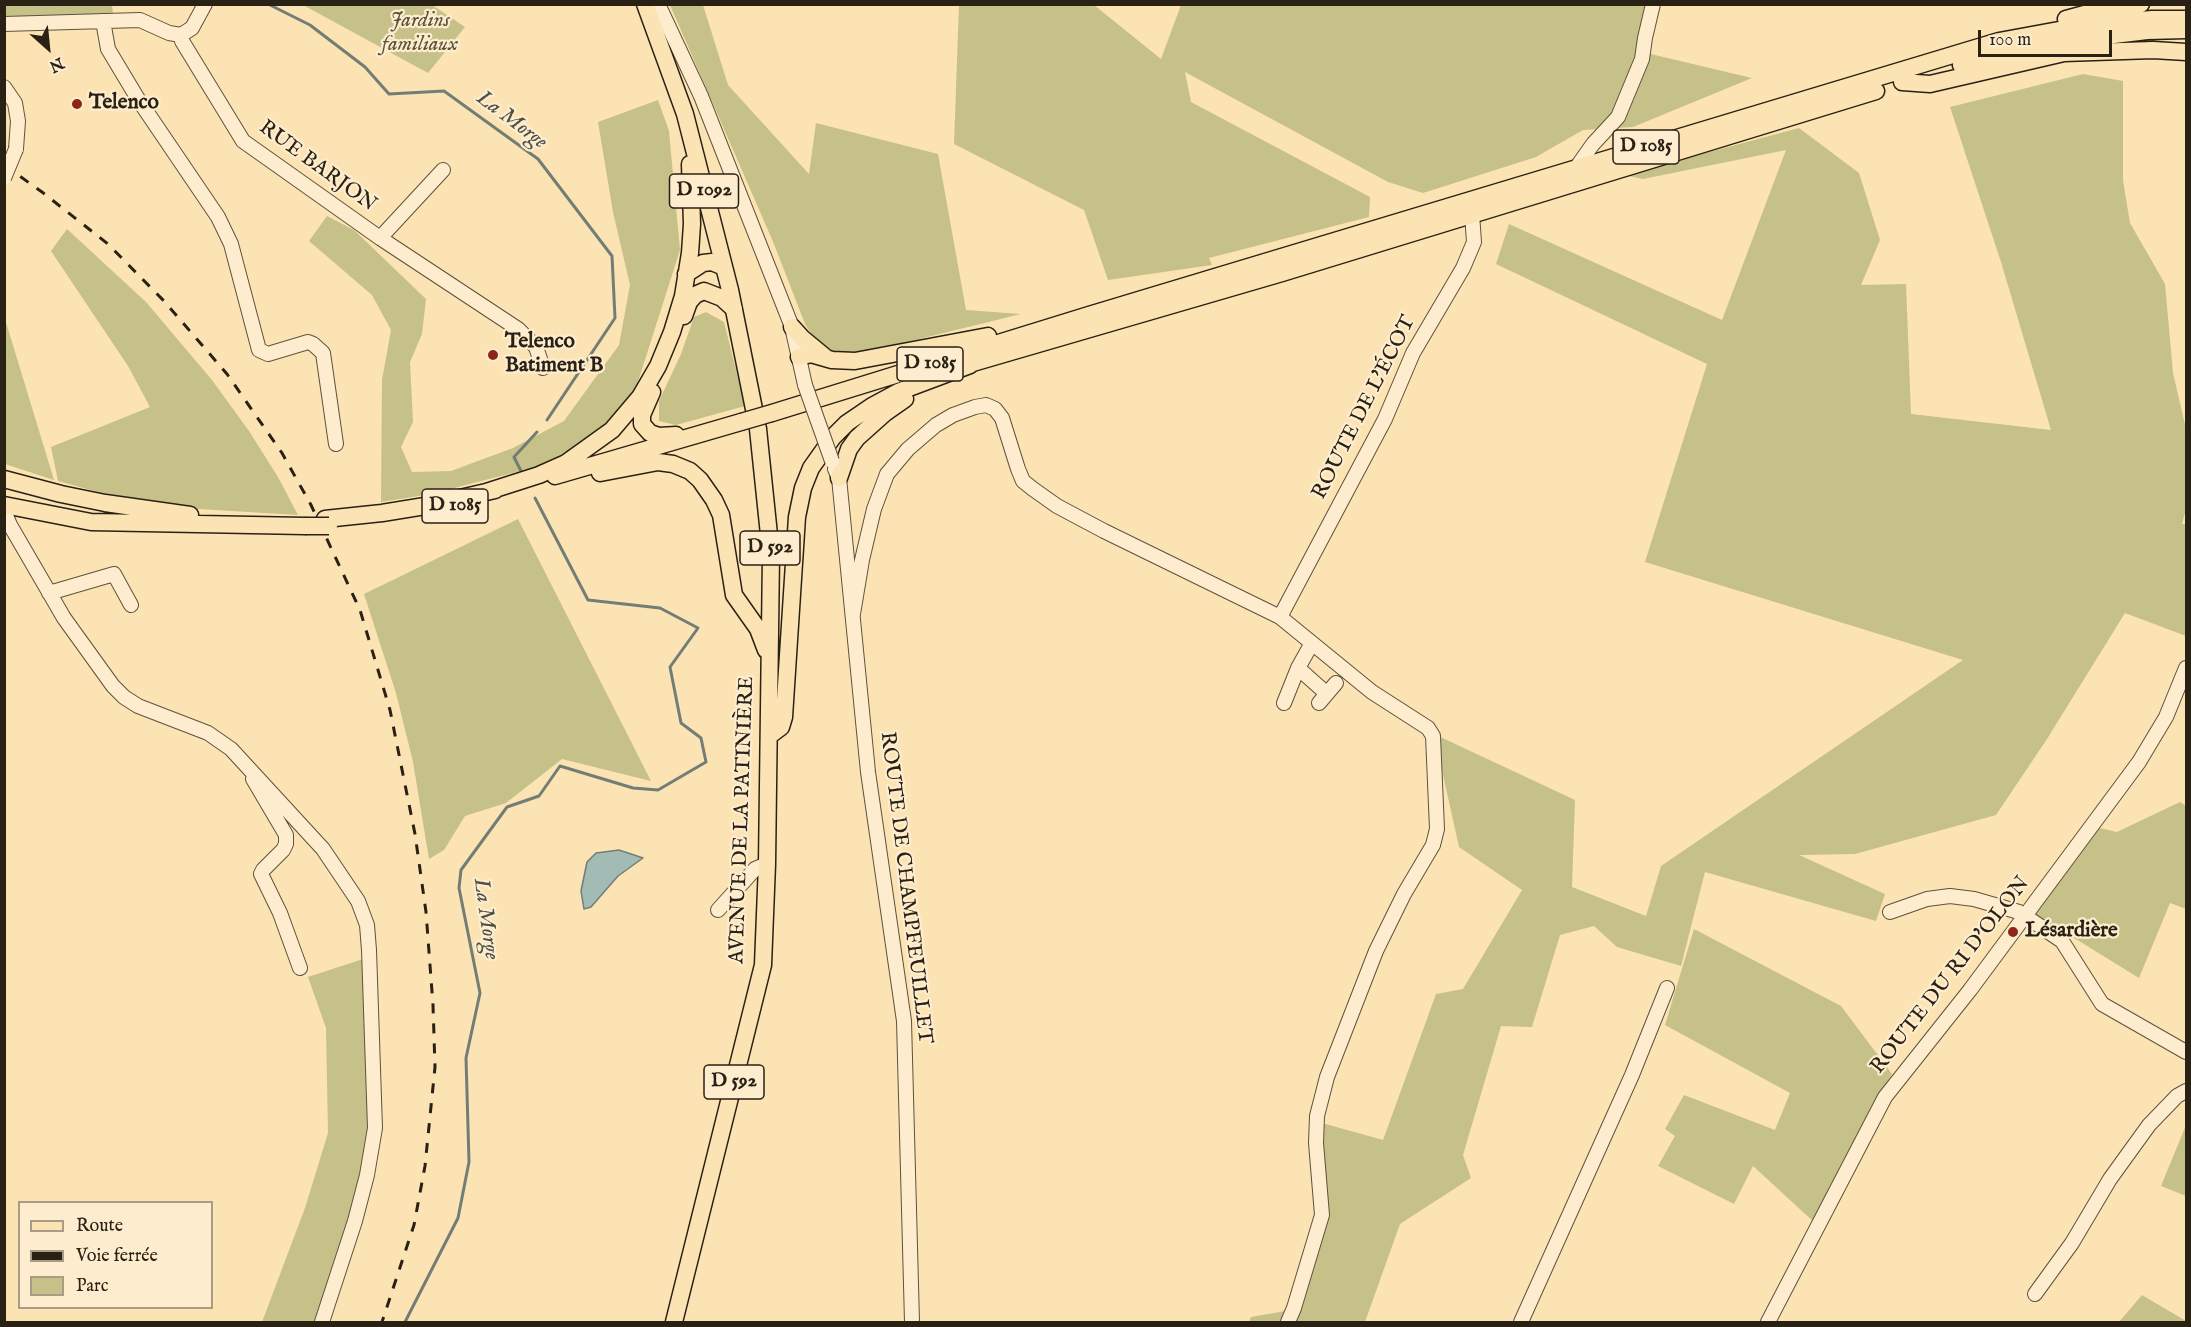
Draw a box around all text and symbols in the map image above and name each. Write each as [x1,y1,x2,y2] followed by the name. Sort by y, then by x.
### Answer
[382,9,458,59] park label: Jardins familiaux
[18,18,78,78] north arrow
[1981,18,2114,56] scale bar
[1989,29,2031,52] text: 100 m
[45,52,67,76] text: N
[470,86,552,156] water label: La Morge
[89,91,159,117] place label: Telenco
[70,97,84,111] marker: Telenco
[253,116,381,218] street label: RUE BARJON
[1613,130,1679,164] road number: D 1085
[670,174,738,208] road number: D 1092
[1308,312,1422,504] street label: ROUTE DE L'ÉCOT
[505,330,603,380] place label: Telenco Batiment B
[897,347,963,381] road number: D 1085
[486,348,500,362] marker: Telenco Batiment B
[422,489,488,523] road number: D 1085
[740,531,800,565] road number: D 592
[725,676,761,964] street label: AVENUE DE LA PATINIÈRE
[873,731,937,1045] street label: ROUTE DE CHAMPFEUILLET
[1866,872,2036,1080] street label: ROUTE DU RI D'OLON
[466,877,504,961] water label: La Morge
[2025,919,2118,945] place label: Lésardière
[2006,925,2020,939] marker: Lésardière
[704,1065,764,1099] road number: D 592
[18,1201,213,1309] legend
[76,1215,123,1238] text: Route
[76,1245,158,1268] text: Voie ferrée
[76,1275,108,1298] text: Parc

